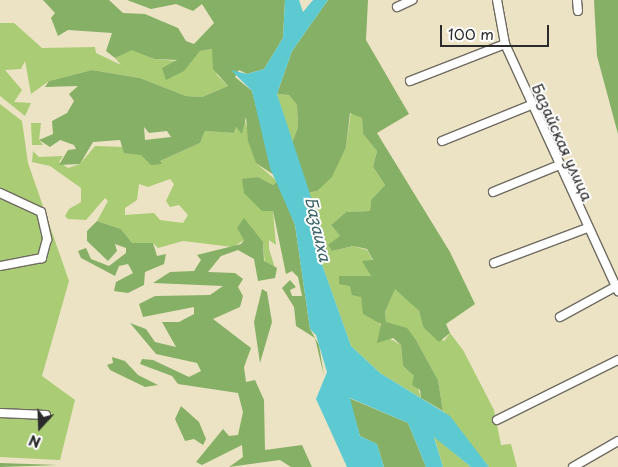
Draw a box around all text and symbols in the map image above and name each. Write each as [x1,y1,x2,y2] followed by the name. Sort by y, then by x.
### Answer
[443,15,552,47] scale bar
[448,22,494,45] text: 100 m
[529,80,597,204] street label: Базайская улица
[302,195,336,263] water label: Базаиха
[15,402,65,452] north arrow
[26,430,44,453] text: N

